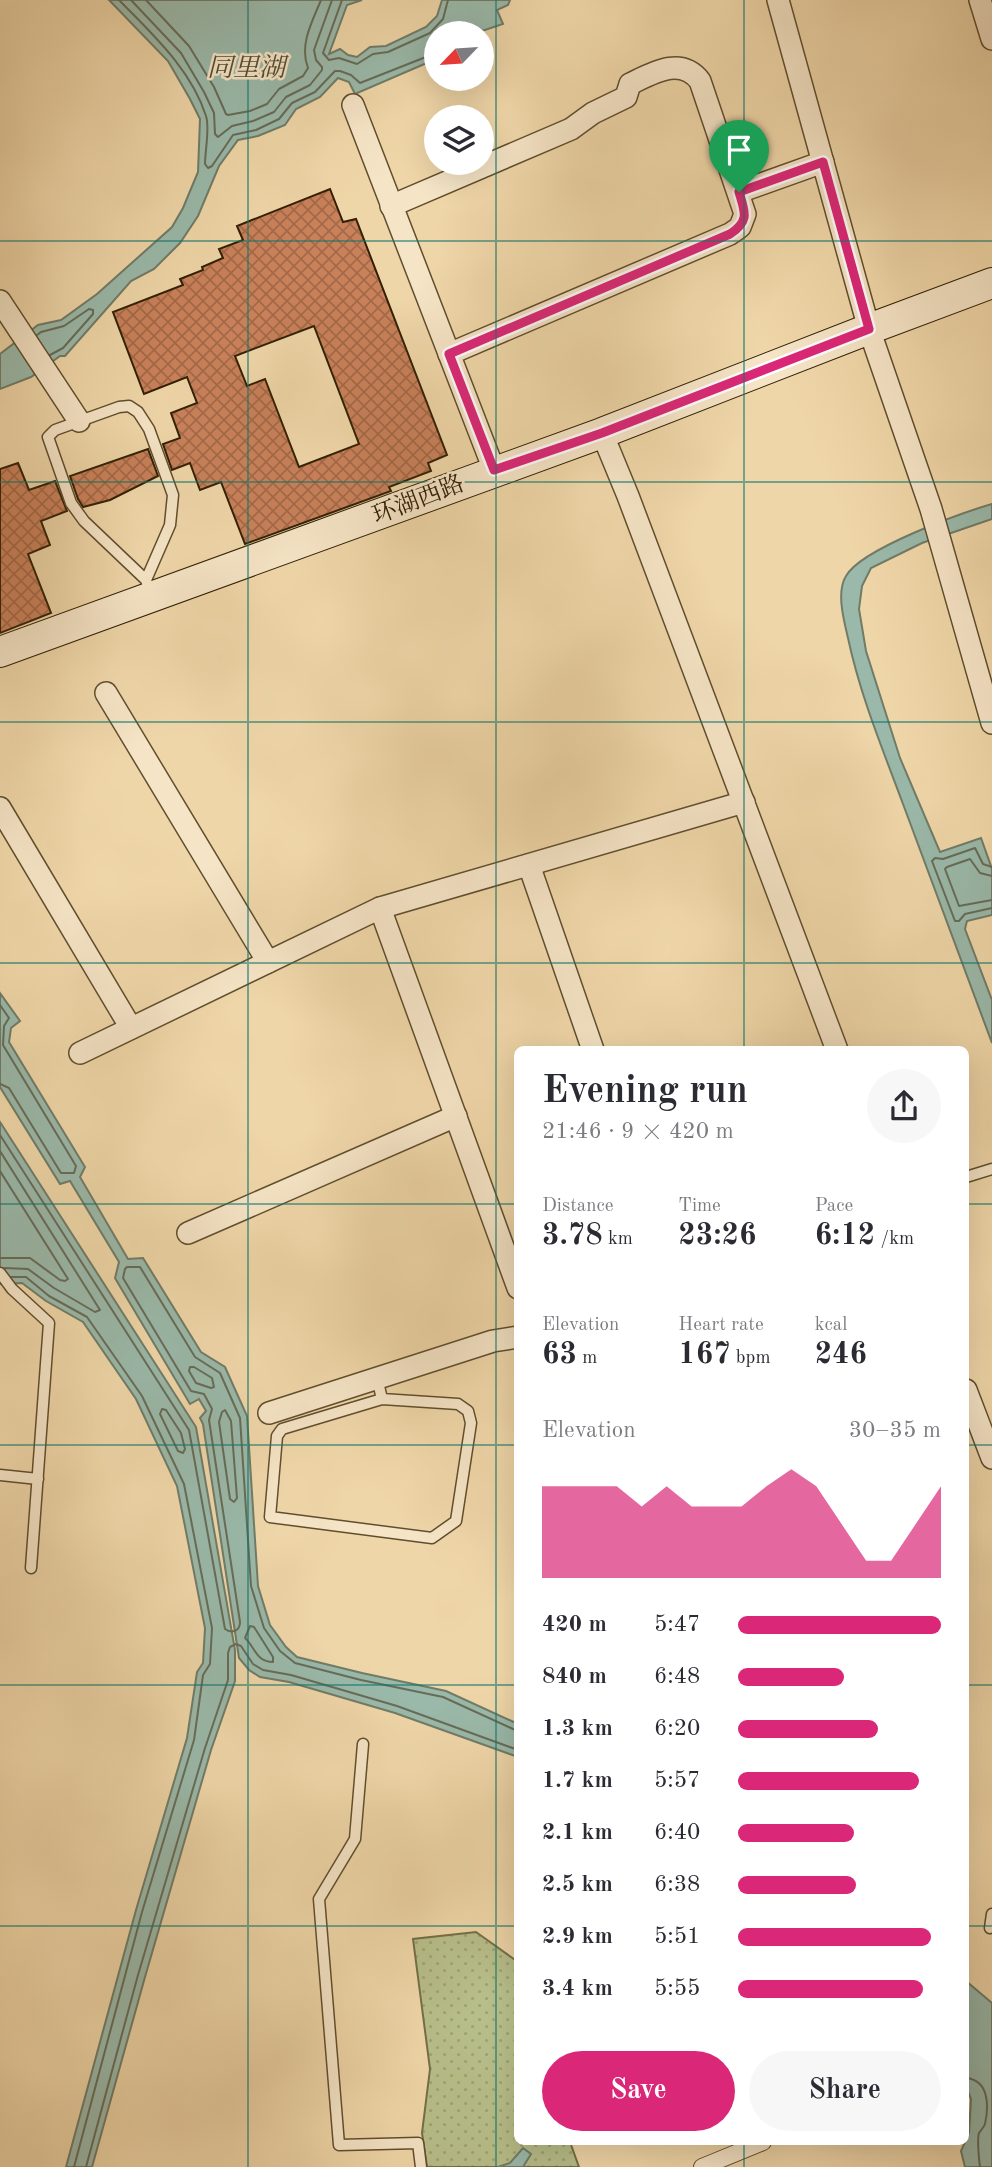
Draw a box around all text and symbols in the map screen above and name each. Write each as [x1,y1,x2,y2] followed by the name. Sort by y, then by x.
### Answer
[424,21,494,91] north arrow
[424,21,494,175] map controls
[207,54,289,82] water label: 同里湖
[424,105,494,175] button: layers
[709,120,769,192] pin
[720,131,758,169] icon: arrive
[369,470,468,529] street label: 环湖西路
[867,1069,941,1143] button: share
[542,1073,748,1111] text: Evening run
[542,1120,734,1143] text: 21:46 · 9 × 420 m
[542,1197,614,1216] text: Distance
[678,1197,721,1216] text: Time
[815,1197,853,1216] text: Pace
[542,1221,603,1251] text: 3.78
[678,1221,756,1251] text: 23:26
[815,1221,875,1251] text: 6:12
[603,1230,633,1249] text: km
[875,1230,914,1249] text: /km
[542,1316,619,1335] text: Elevation
[678,1316,764,1335] text: Heart rate
[815,1316,847,1335] text: kcal
[542,1340,577,1370] text: 63
[678,1340,731,1370] text: 167
[815,1340,867,1370] text: 246
[577,1349,597,1368] text: m
[731,1349,771,1368] text: bpm
[542,1419,636,1442] text: Elevation
[849,1419,941,1442] text: 30–35 m
[542,1613,607,1636] text: 420 m
[654,1613,700,1636] text: 5:47
[542,1665,607,1688] text: 840 m
[654,1665,700,1688] text: 6:48
[542,1717,613,1740] text: 1.3 km
[654,1717,700,1740] text: 6:20
[542,1769,613,1792] text: 1.7 km
[654,1769,700,1792] text: 5:57
[542,1821,613,1844] text: 2.1 km
[654,1821,700,1844] text: 6:40
[542,1873,613,1896] text: 2.5 km
[654,1873,700,1896] text: 6:38
[542,1925,613,1948] text: 2.9 km
[654,1925,700,1948] text: 5:51
[542,1977,613,2000] text: 3.4 km
[654,1977,700,2000] text: 5:55
[542,2051,735,2131] button: Save
[749,2051,941,2131] button: Share

